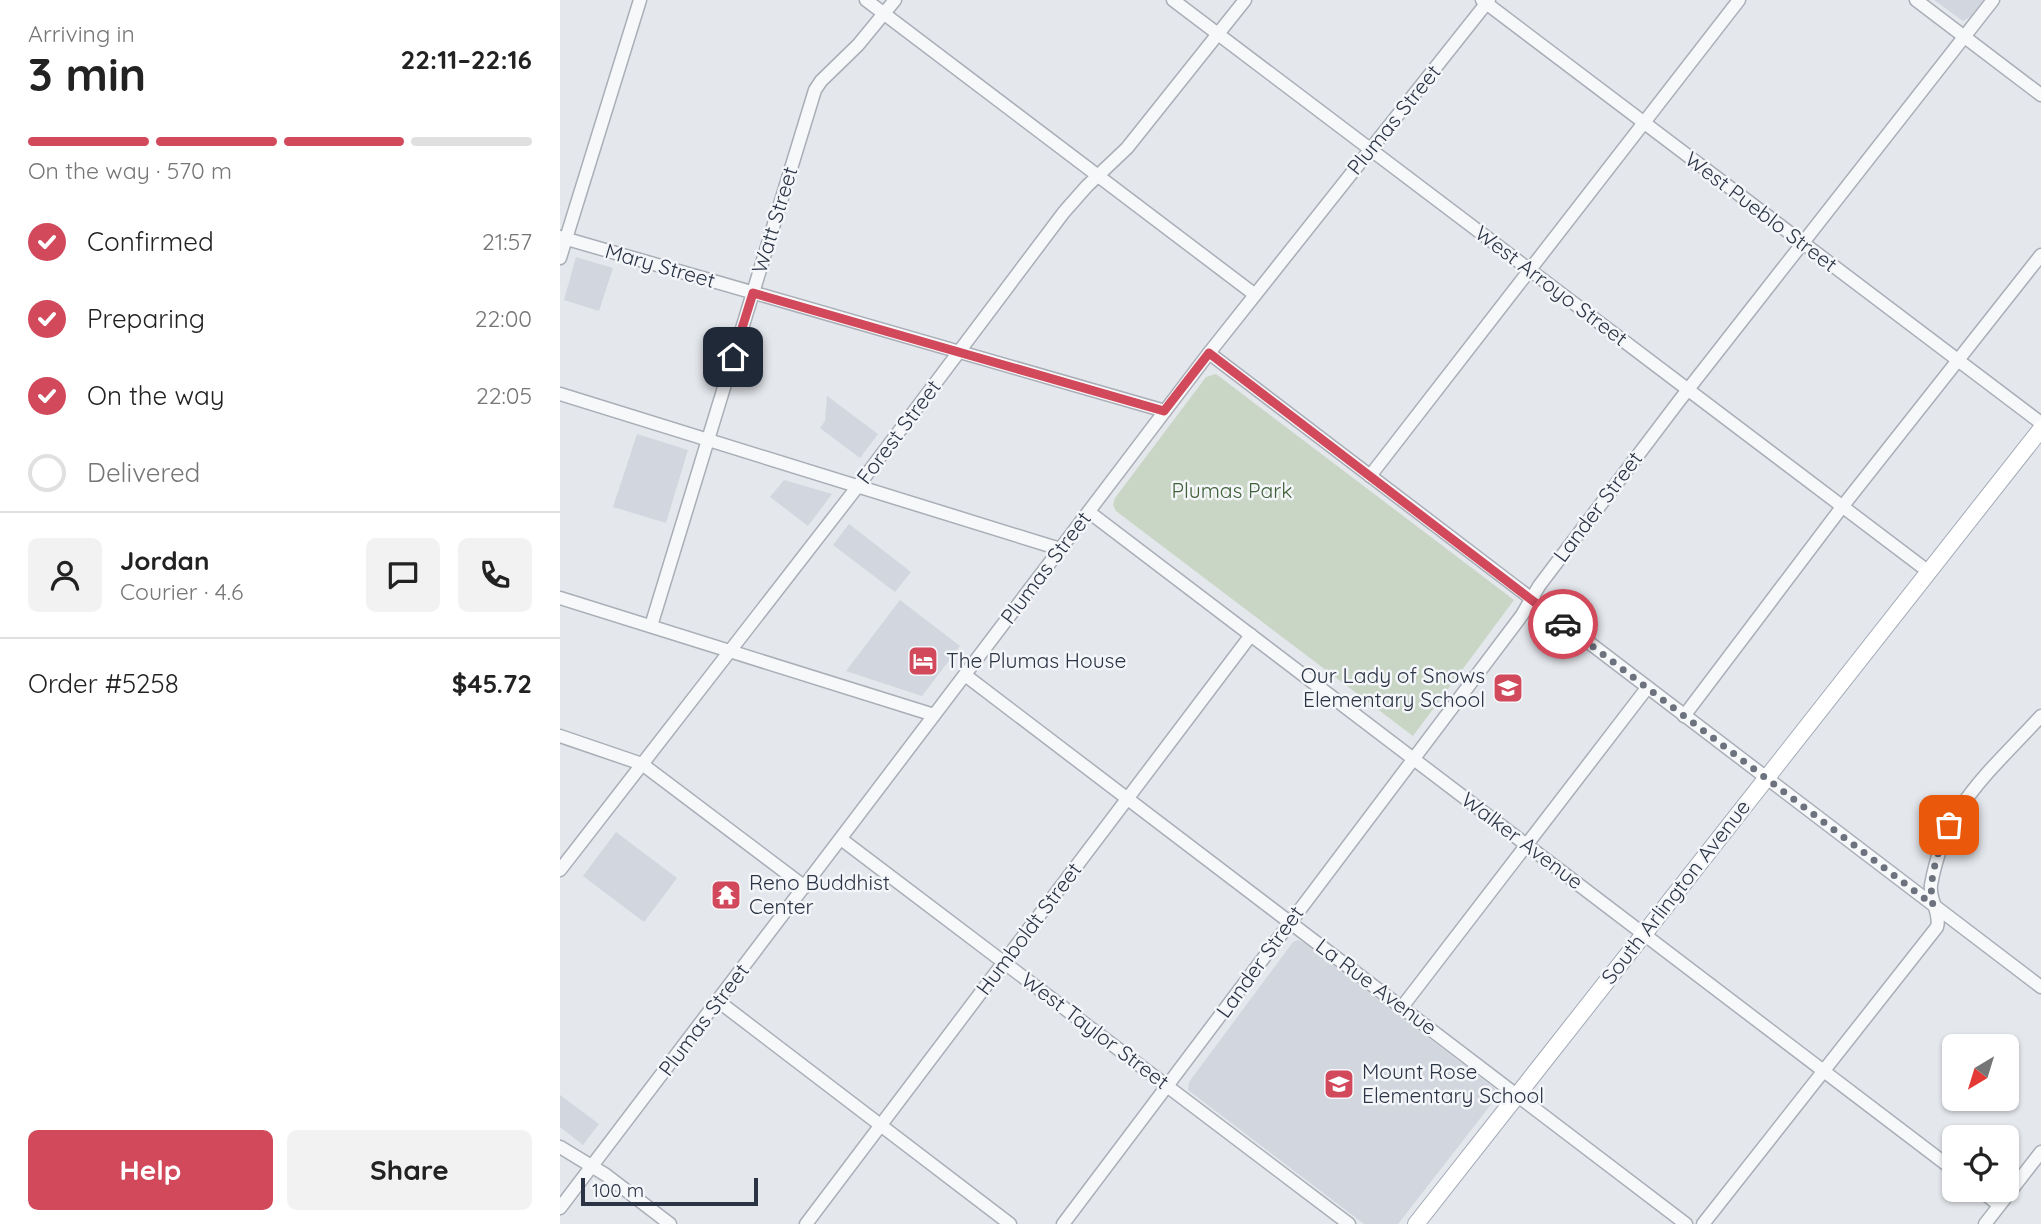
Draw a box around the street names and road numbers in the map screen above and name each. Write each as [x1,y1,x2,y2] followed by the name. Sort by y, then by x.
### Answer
[1341,59,1446,180] street label: Plumas Street
[1680,145,1843,277] street label: West Pueblo Street
[746,163,803,276] street label: Watt Street
[1470,219,1633,351] street label: West Arroyo Street
[602,237,718,293] street label: Mary Street
[851,374,946,489] street label: Forest Street
[1547,446,1647,567] street label: Lander Street
[994,506,1096,629] street label: Plumas Street
[1457,786,1589,894] street label: Walker Avenue
[1595,794,1755,989] street label: South Arlington Avenue
[970,857,1086,1000] street label: Humboldt Street
[1210,900,1308,1022] street label: Lander Street
[1311,932,1442,1040] street label: La Rue Avenue
[652,958,754,1081] street label: Plumas Street
[1017,966,1175,1094] street label: West Taylor Street

